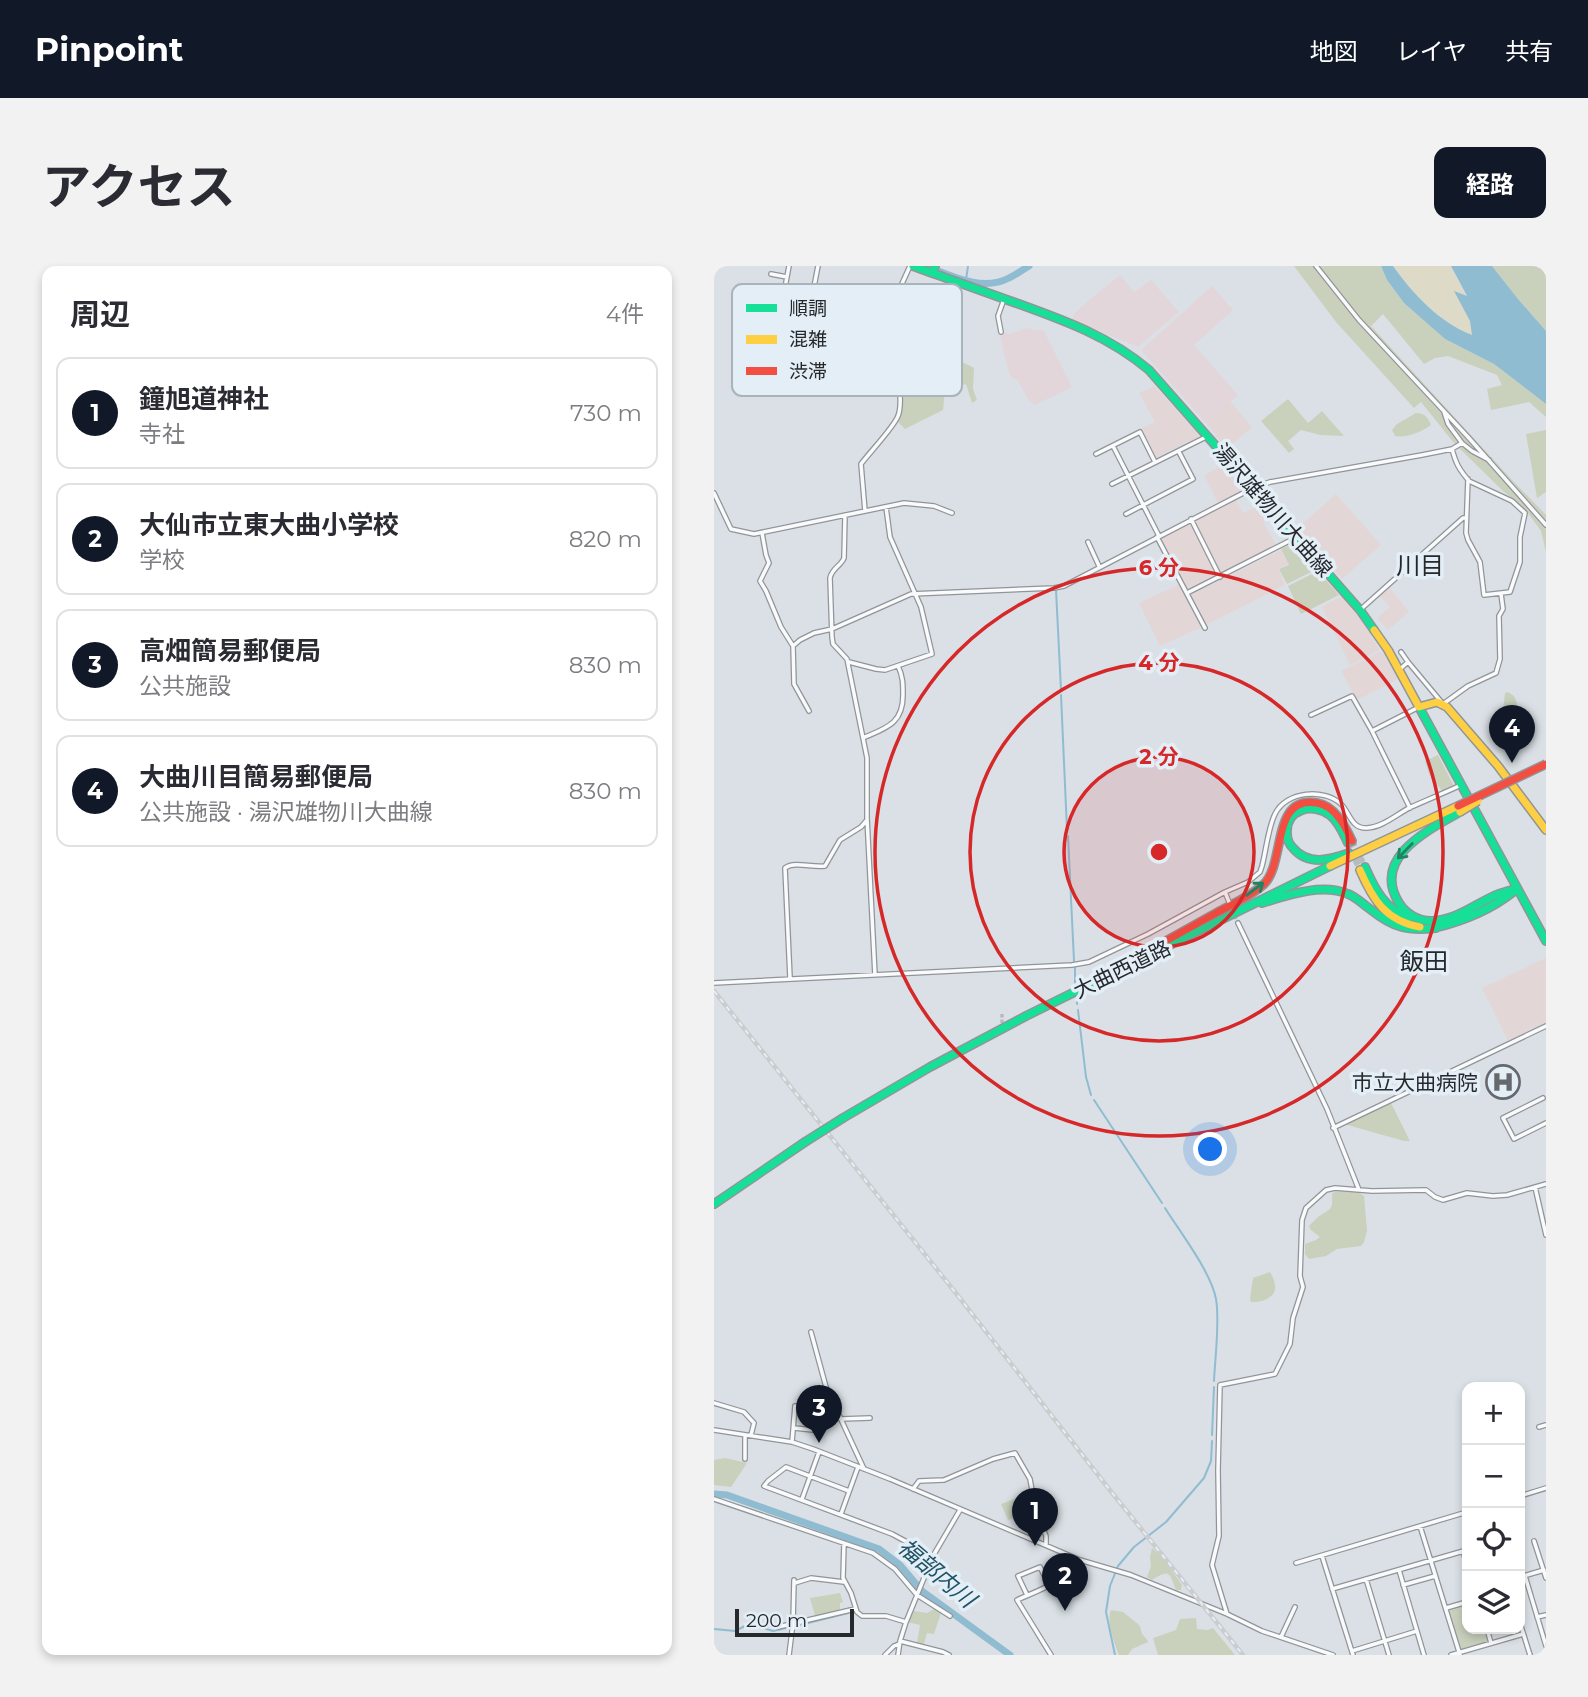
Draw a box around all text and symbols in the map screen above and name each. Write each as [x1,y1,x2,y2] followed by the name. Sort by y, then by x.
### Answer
[35,29,183,69] text: Pinpoint
[1310,37,1358,66] text: 地図
[1396,37,1467,66] text: レイヤ
[1505,37,1553,66] text: 共有
[1434,147,1546,218] button: 経路
[42,157,236,216] text: アクセス
[732,284,962,396] legend
[70,296,130,333] text: 周辺
[789,297,827,320] text: 順調
[606,300,644,328] text: 4件
[789,328,827,351] text: 混雑
[789,360,827,383] text: 渋滞
[139,383,269,415] text: 鐘旭道神社
[90,399,100,427] text: 1
[570,399,642,427] text: 730 m
[139,420,185,448] text: 寺社
[1208,438,1338,582] street label: 湯沢雄物川大曲線
[139,509,399,541] text: 大仙市立東大曲小学校
[88,525,102,553] text: 2
[569,525,642,553] text: 820 m
[139,546,185,574] text: 学校
[1396,551,1444,580] district label: 川目
[1139,555,1179,580] text: 6 分
[139,635,321,667] text: 高畑簡易郵便局
[1138,650,1180,675] text: 4 分
[88,651,102,679] text: 3
[569,651,642,679] text: 830 m
[139,672,231,700] text: 公共施設
[1489,705,1535,763] pin: 4
[1139,744,1179,769] text: 2 分
[139,761,373,793] text: 大曲川目簡易郵便局
[87,777,103,805] text: 4
[569,777,642,805] text: 830 m
[139,798,433,826] text: 公共施設 · 湯沢雄物川大曲線
[1147,840,1171,864] centre of rings
[1396,842,1413,859] one-way arrow
[1245,882,1264,897] one-way arrow
[1069,935,1175,1003] street label: 大曲西道路
[1400,947,1448,976] district label: 飯田
[1484,1063,1522,1101] hospital icon: 市立大曲病院
[1352,1070,1478,1095] place label: 市立大曲病院
[1193,1132,1227,1166] your location
[1462,1382,1525,1634] map controls
[1462,1382,1525,1445] button: +
[796,1385,842,1443] pin: 3
[1462,1445,1525,1508] button: −
[1012,1488,1058,1546] pin: 1
[1462,1508,1525,1571] button: locate
[893,1533,984,1615] water label: 福部内川
[1042,1553,1088,1611] pin: 2
[1462,1571,1525,1634] button: layers
[735,1606,854,1638] scale bar
[746,1609,807,1632] text: 200 m

